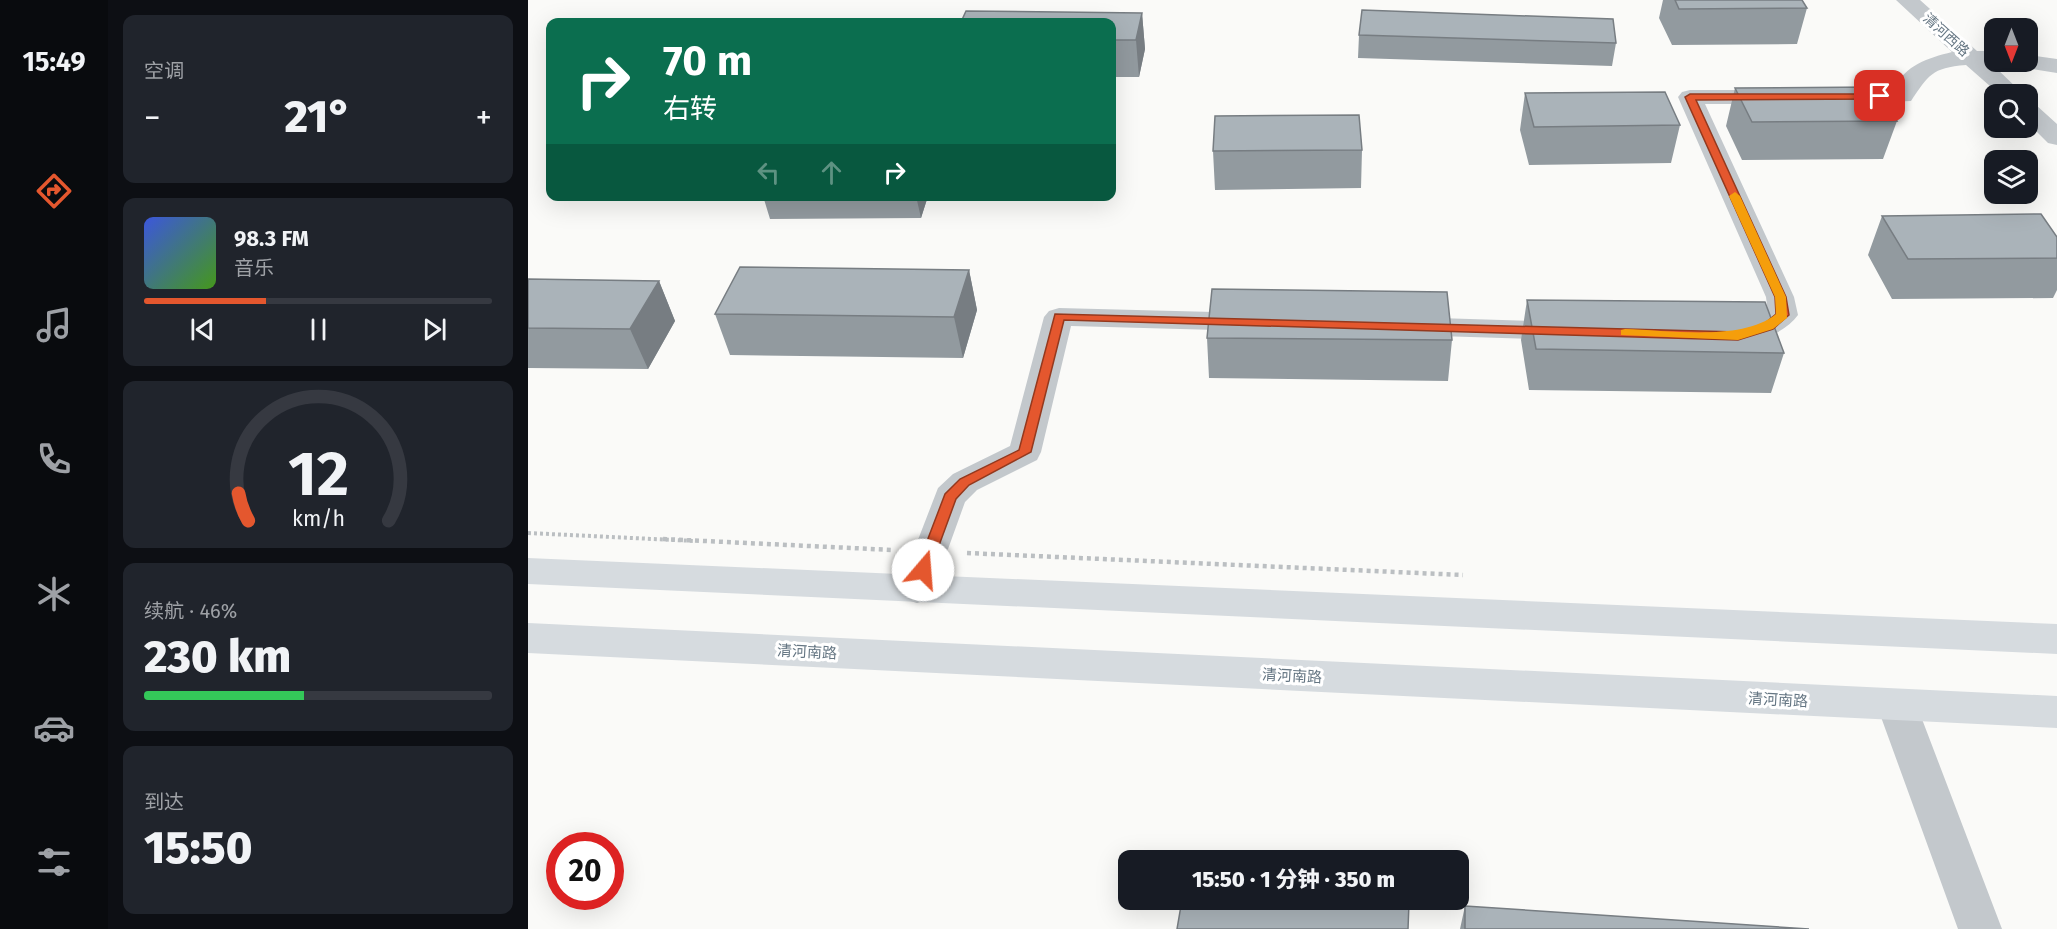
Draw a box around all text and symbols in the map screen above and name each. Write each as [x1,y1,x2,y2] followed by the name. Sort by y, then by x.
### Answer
[1920,10,1972,60] street label: 清河西路
[1984,18,2038,72] north arrow
[1984,18,2038,204] map controls
[663,36,752,86] text: 70 m
[564,42,642,120] icon: right
[22,46,86,78] text: 15:49
[144,59,184,83] text: 空调
[1854,70,1905,121] pin
[1863,79,1896,112] icon: arrive
[1984,84,2038,138] button: search
[284,90,352,144] text: 21°
[663,93,717,125] text: 右转
[144,98,161,138] text: −
[476,98,492,138] text: +
[1984,150,2038,204] button: layers
[752,156,785,189] icon: left
[815,156,848,189] icon: ahead
[878,156,911,189] icon: right
[33,170,75,212] icon: directions
[234,225,309,252] text: 98.3 FM
[234,256,274,280] text: 音乐
[33,304,75,346] icon: music
[186,313,219,346] icon: previous
[302,313,335,346] icon: pause
[418,313,451,346] icon: next
[33,438,75,480] icon: phone
[287,438,349,513] text: 12
[291,507,345,533] text: km/h
[891,538,955,602] position arrow
[33,573,75,615] icon: climate
[144,599,237,623] text: 续航 · 46%
[144,630,291,684] text: 230 km
[777,641,837,663] street label: 清河南路
[1262,665,1322,687] street label: 清河南路
[1748,689,1808,711] street label: 清河南路
[33,707,75,749] icon: car
[144,790,184,814] text: 到达
[144,821,252,875] text: 15:50
[546,832,624,910] speed limit sign: 20
[33,841,75,883] icon: filters
[1192,866,1395,893] text: 15:50 · 1 分钟 · 350 m

